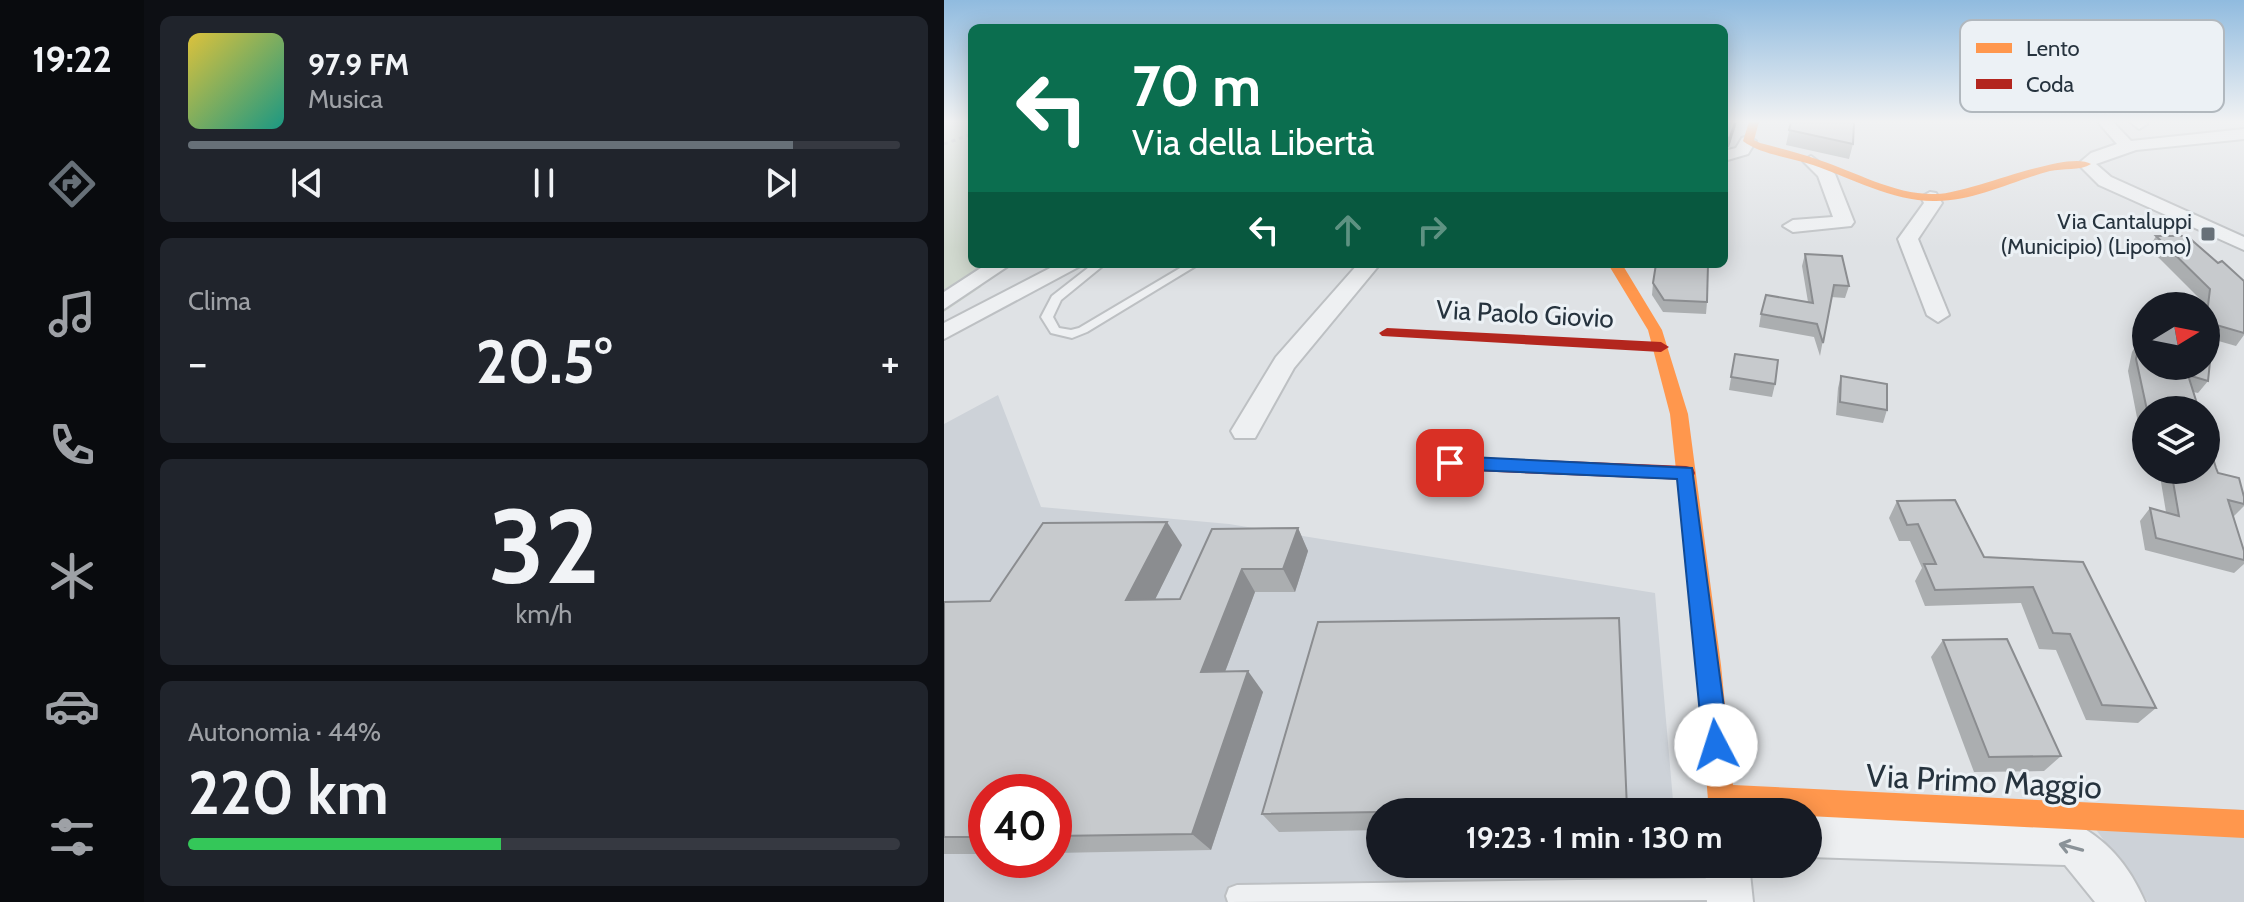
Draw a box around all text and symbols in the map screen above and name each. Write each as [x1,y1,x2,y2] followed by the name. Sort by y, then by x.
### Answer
[1960,20,2224,112] legend
[2026,35,2080,62] text: Lento
[32,37,112,81] text: 19:22
[308,46,409,83] text: 97.9 FM
[1132,52,1261,120] text: 70 m
[1000,56,1104,160] icon: left
[2026,71,2075,98] text: Coda
[308,83,383,115] text: Musica
[1132,120,1374,164] text: Via della Libertà
[44,156,100,212] icon: directions
[285,161,329,205] icon: previous
[522,161,566,205] icon: pause
[759,161,803,205] icon: next
[1242,208,1286,252] icon: left
[1326,208,1370,252] icon: ahead
[1410,208,1454,252] icon: right
[2000,208,2192,260] place label: Via Cantaluppi (Municipio) (Lipomo)
[2199,225,2217,243] marker: Via Cantaluppi (Municipio) (Lipomo)
[188,285,251,317] text: Clima
[44,286,100,342] icon: music
[2132,292,2220,380] north arrow
[2132,292,2220,484] map controls
[1435,293,1615,335] street label: Via Paolo Giovio
[476,325,612,398] text: 20.5°
[188,336,207,389] text: −
[881,336,900,389] text: +
[2132,396,2220,484] button: layers
[44,417,100,473] icon: phone
[1416,429,1484,497] pin
[1428,441,1472,485] icon: arrive
[488,483,600,609] text: 32
[44,548,100,604] icon: climate
[516,598,572,630] text: km/h
[44,678,100,734] icon: car
[1674,703,1758,787] position arrow
[188,716,381,748] text: Autonomia · 44%
[1865,755,2103,807] street label: Via Primo Maggio
[188,756,389,829] text: 220 km
[968,774,1072,878] speed limit sign: 40
[44,809,100,865] icon: filters
[1466,819,1722,856] text: 19:23 · 1 min · 130 m
[2059,838,2084,853] one-way arrow

